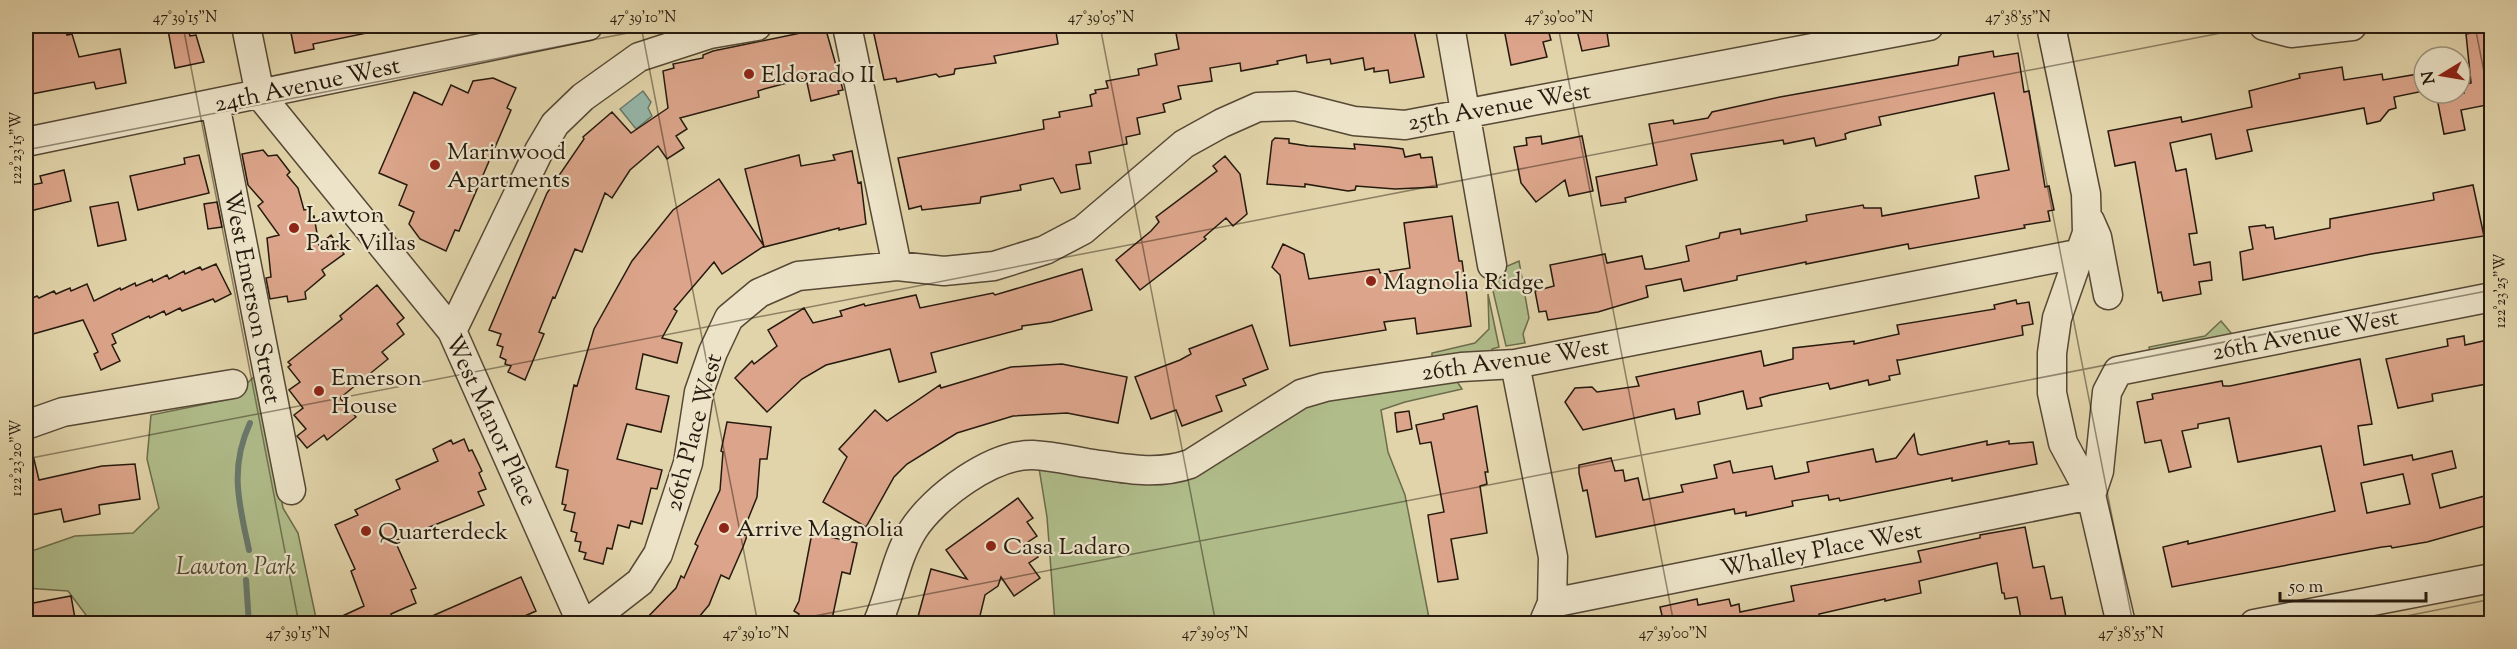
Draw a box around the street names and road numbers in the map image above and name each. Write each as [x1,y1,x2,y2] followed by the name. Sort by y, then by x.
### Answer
[211,50,403,122] street label: 24th Avenue West
[1405,75,1594,141] street label: 25th Avenue West
[214,188,288,407] street label: West Emerson Street
[2209,301,2401,371] street label: 26th Avenue West
[436,330,545,512] street label: West Manor Place
[1419,331,1611,391] street label: 26th Avenue West
[658,350,732,515] street label: 26th Place West
[1718,515,1925,587] street label: Whalley Place West

